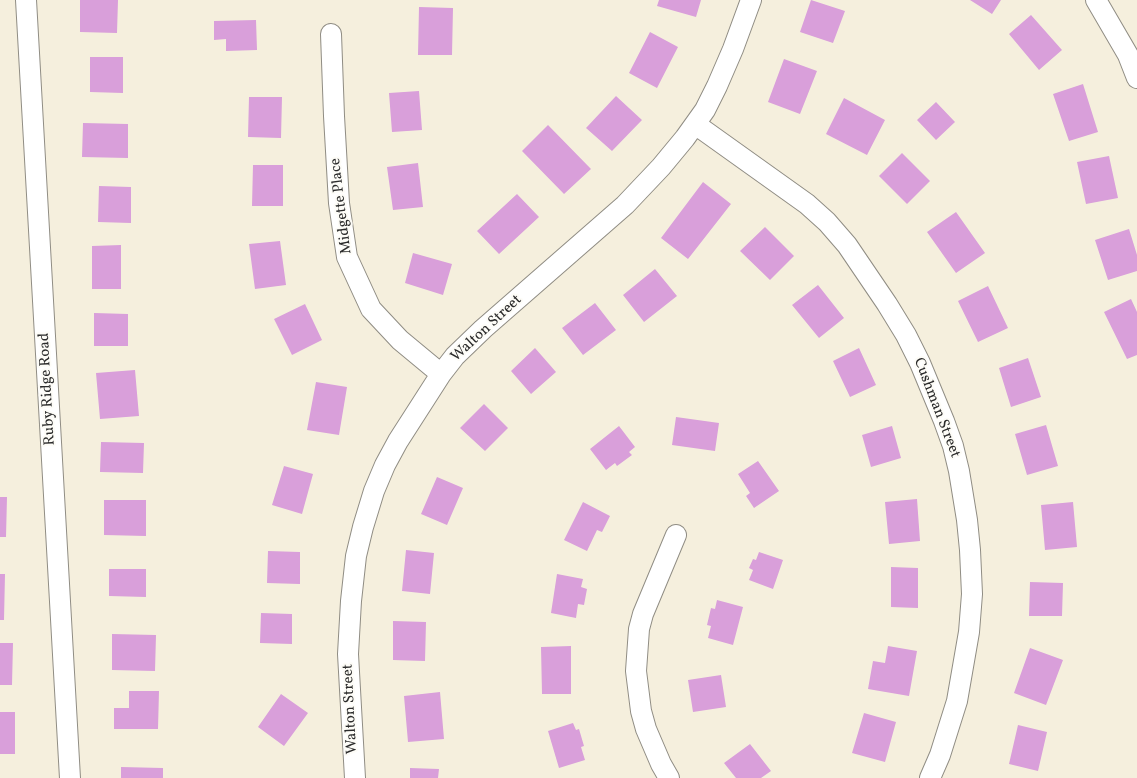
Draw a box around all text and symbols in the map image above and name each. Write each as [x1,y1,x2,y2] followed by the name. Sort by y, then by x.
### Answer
[327,157,357,255] street label: Midgette Place
[448,292,526,366] street label: Walton Street
[36,332,60,446] street label: Ruby Ridge Road
[909,355,963,461] street label: Cushman Street
[340,663,362,755] street label: Walton Street

